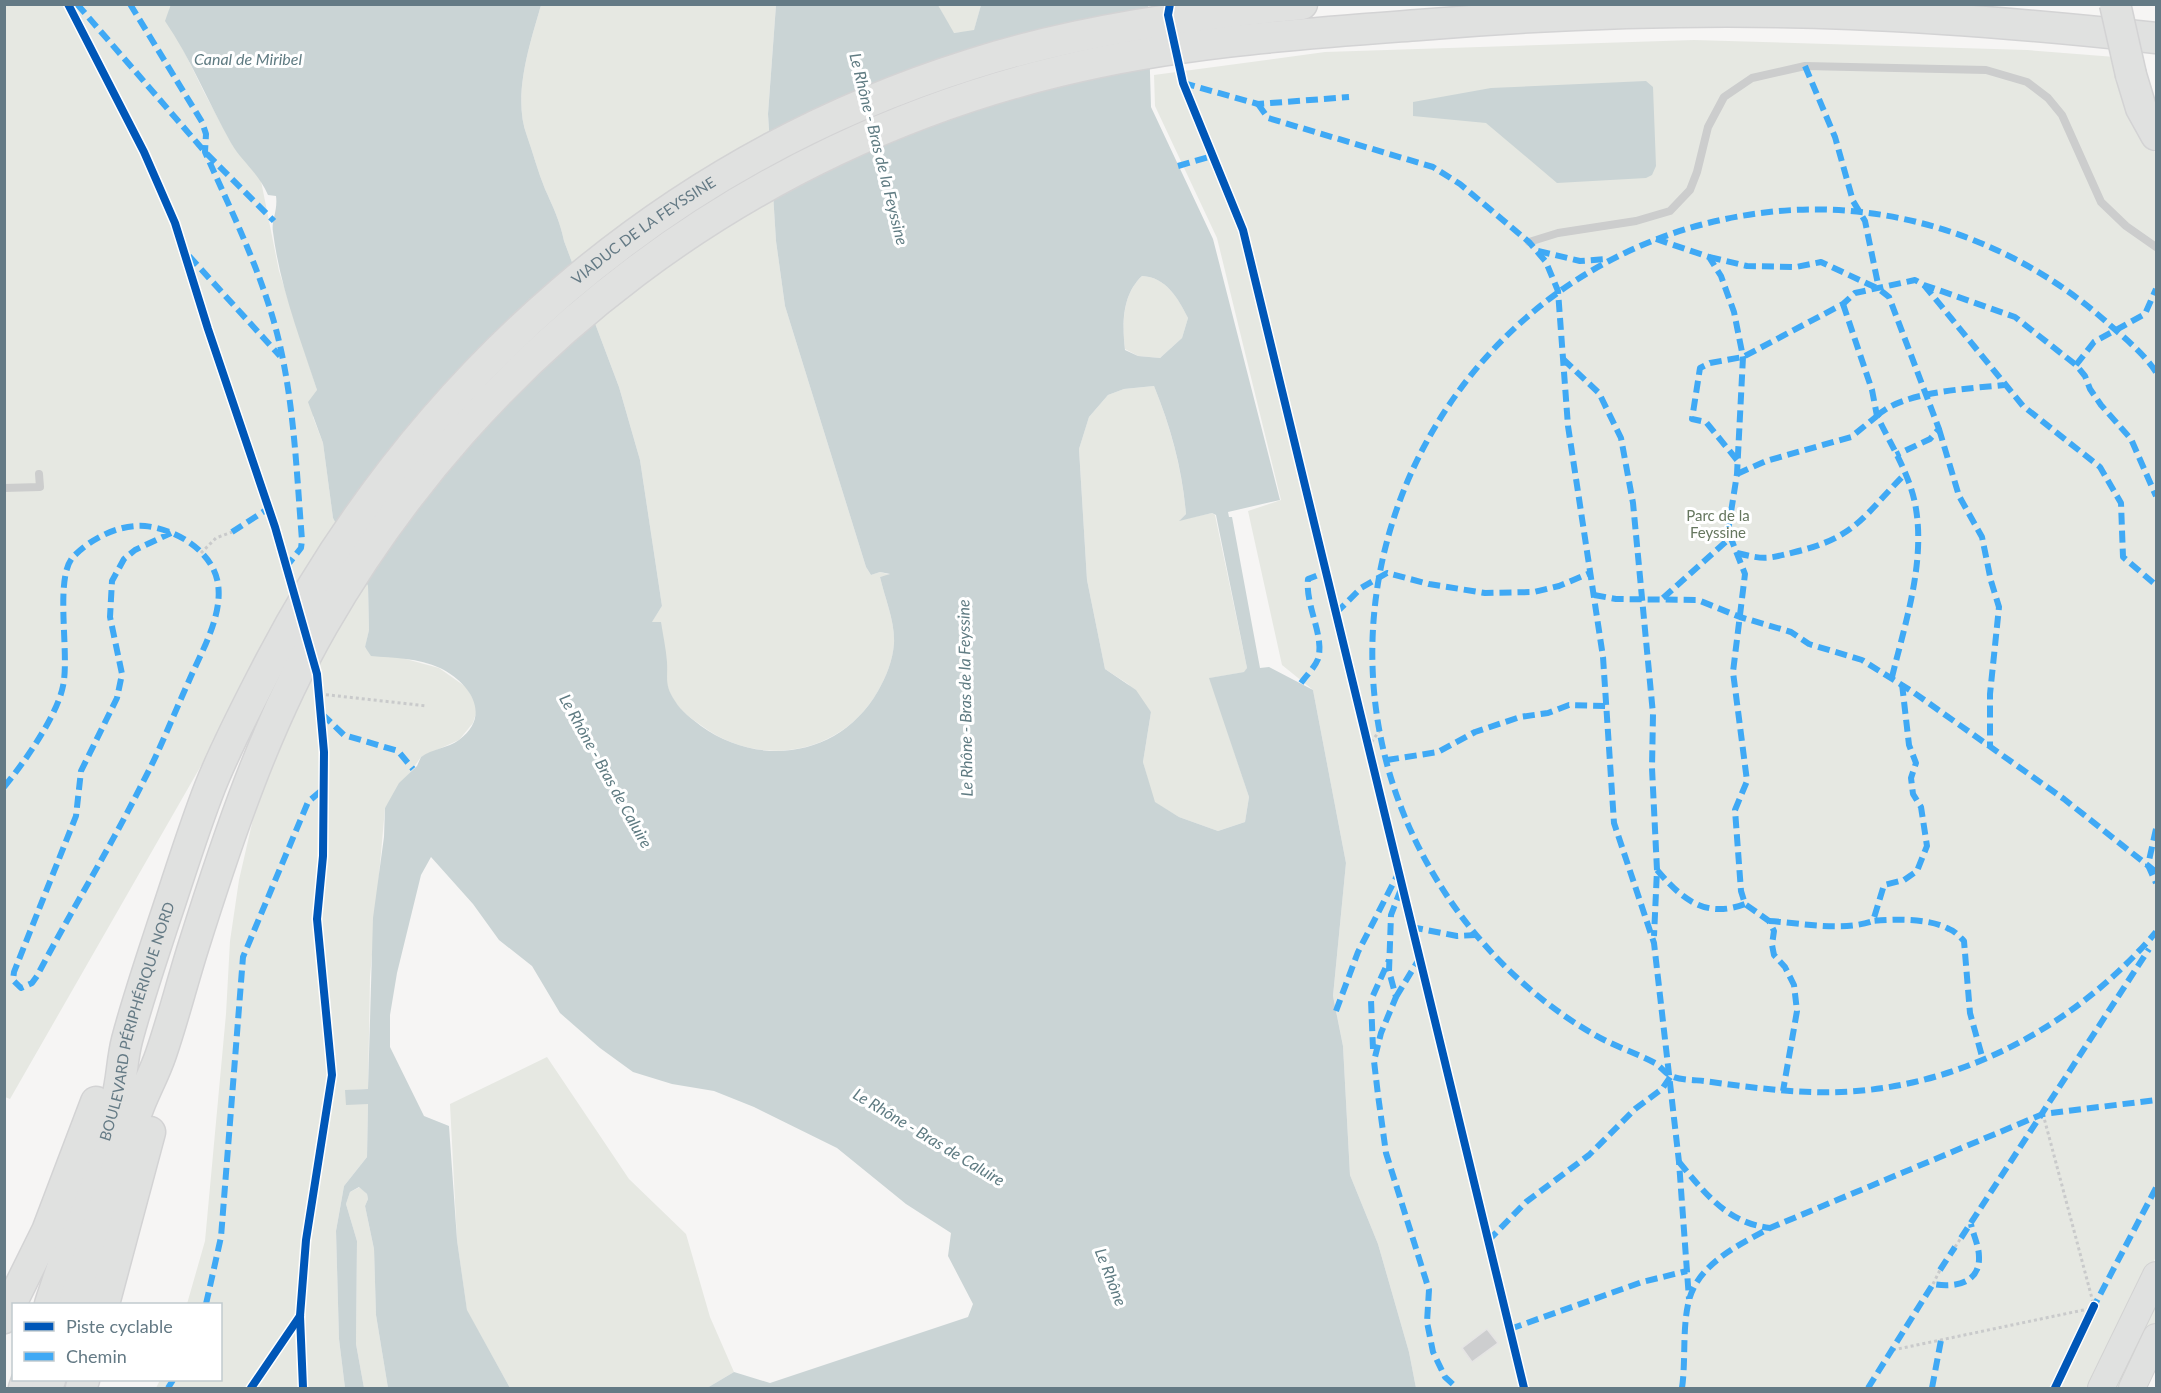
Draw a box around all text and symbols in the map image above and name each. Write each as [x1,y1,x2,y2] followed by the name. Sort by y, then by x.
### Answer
[194,49,302,68] water label: Canal de Miribel
[846,51,913,247] water label: Le Rhône - Bras de la Feyssine
[568,172,718,288] street label: VIADUC DE LA FEYSSINE
[1686,506,1750,541] park label: Parc de la Feyssine
[953,599,976,797] water label: Le Rhône - Bras de la Feyssine
[556,691,657,851] water label: Le Rhône - Bras de Caluire
[95,899,178,1143] street label: BOULEVARD PÉRIPHÉRIQUE NORD
[850,1084,1009,1189] water label: Le Rhône - Bras de Caluire
[1092,1245,1131,1309] water label: Le Rhône
[12,1303,222,1381] legend
[66,1315,173,1337] text: Piste cyclable
[66,1345,127,1367] text: Chemin

